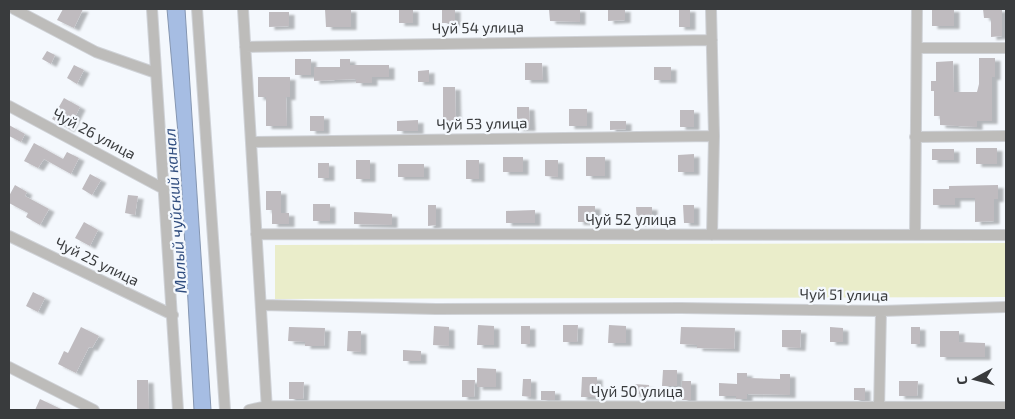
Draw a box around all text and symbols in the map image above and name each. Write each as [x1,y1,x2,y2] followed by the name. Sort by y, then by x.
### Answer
[432,17,524,38] street label: Чуй 54 улица
[49,104,139,163] street label: Чуй 26 улица
[436,113,528,134] street label: Чуй 53 улица
[159,128,190,294] water label: Малый чуйский канал
[585,210,677,229] street label: Чуй 52 улица
[52,233,142,290] street label: Чуй 25 улица
[799,284,889,305] street label: Чуй 51 улица
[950,354,1000,404] north arrow
[953,376,971,386] text: С
[591,382,683,401] street label: Чуй 50 улица

